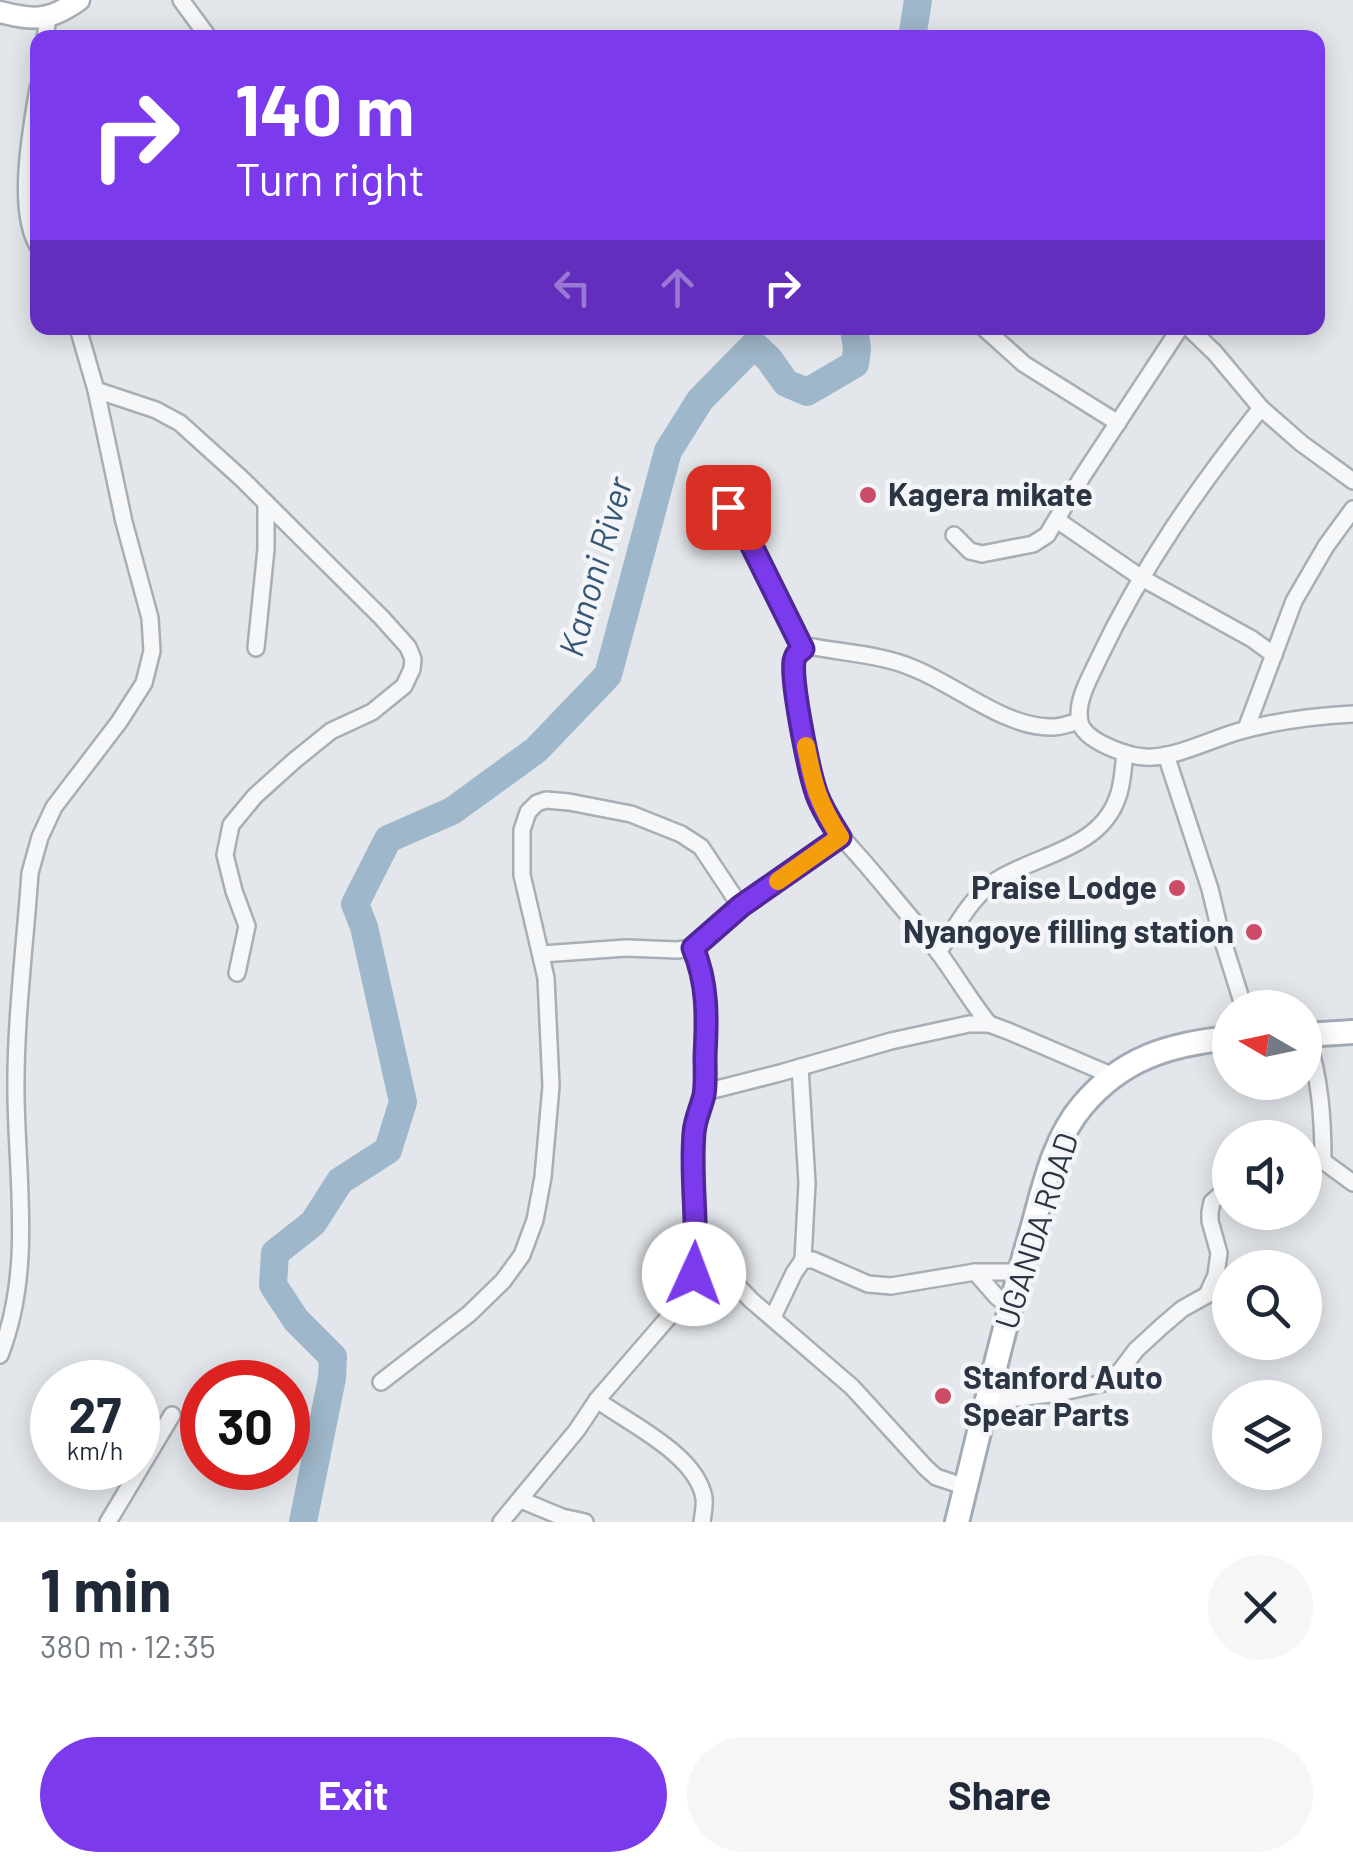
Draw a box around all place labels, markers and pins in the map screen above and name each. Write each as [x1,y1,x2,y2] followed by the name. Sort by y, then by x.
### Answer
[686,465,771,550] pin
[888,474,1093,512] place label: Kagera mikate
[857,484,879,506] marker: Kagera mikate
[971,867,1157,905] place label: Praise Lodge
[1166,877,1188,899] marker: Praise Lodge
[903,911,1234,949] place label: Nyangoye filling station
[1243,921,1265,943] marker: Nyangoye filling station
[963,1357,1163,1432] place label: Stanford Auto Spear Parts
[932,1385,954,1407] marker: Stanford Auto Spear Parts

